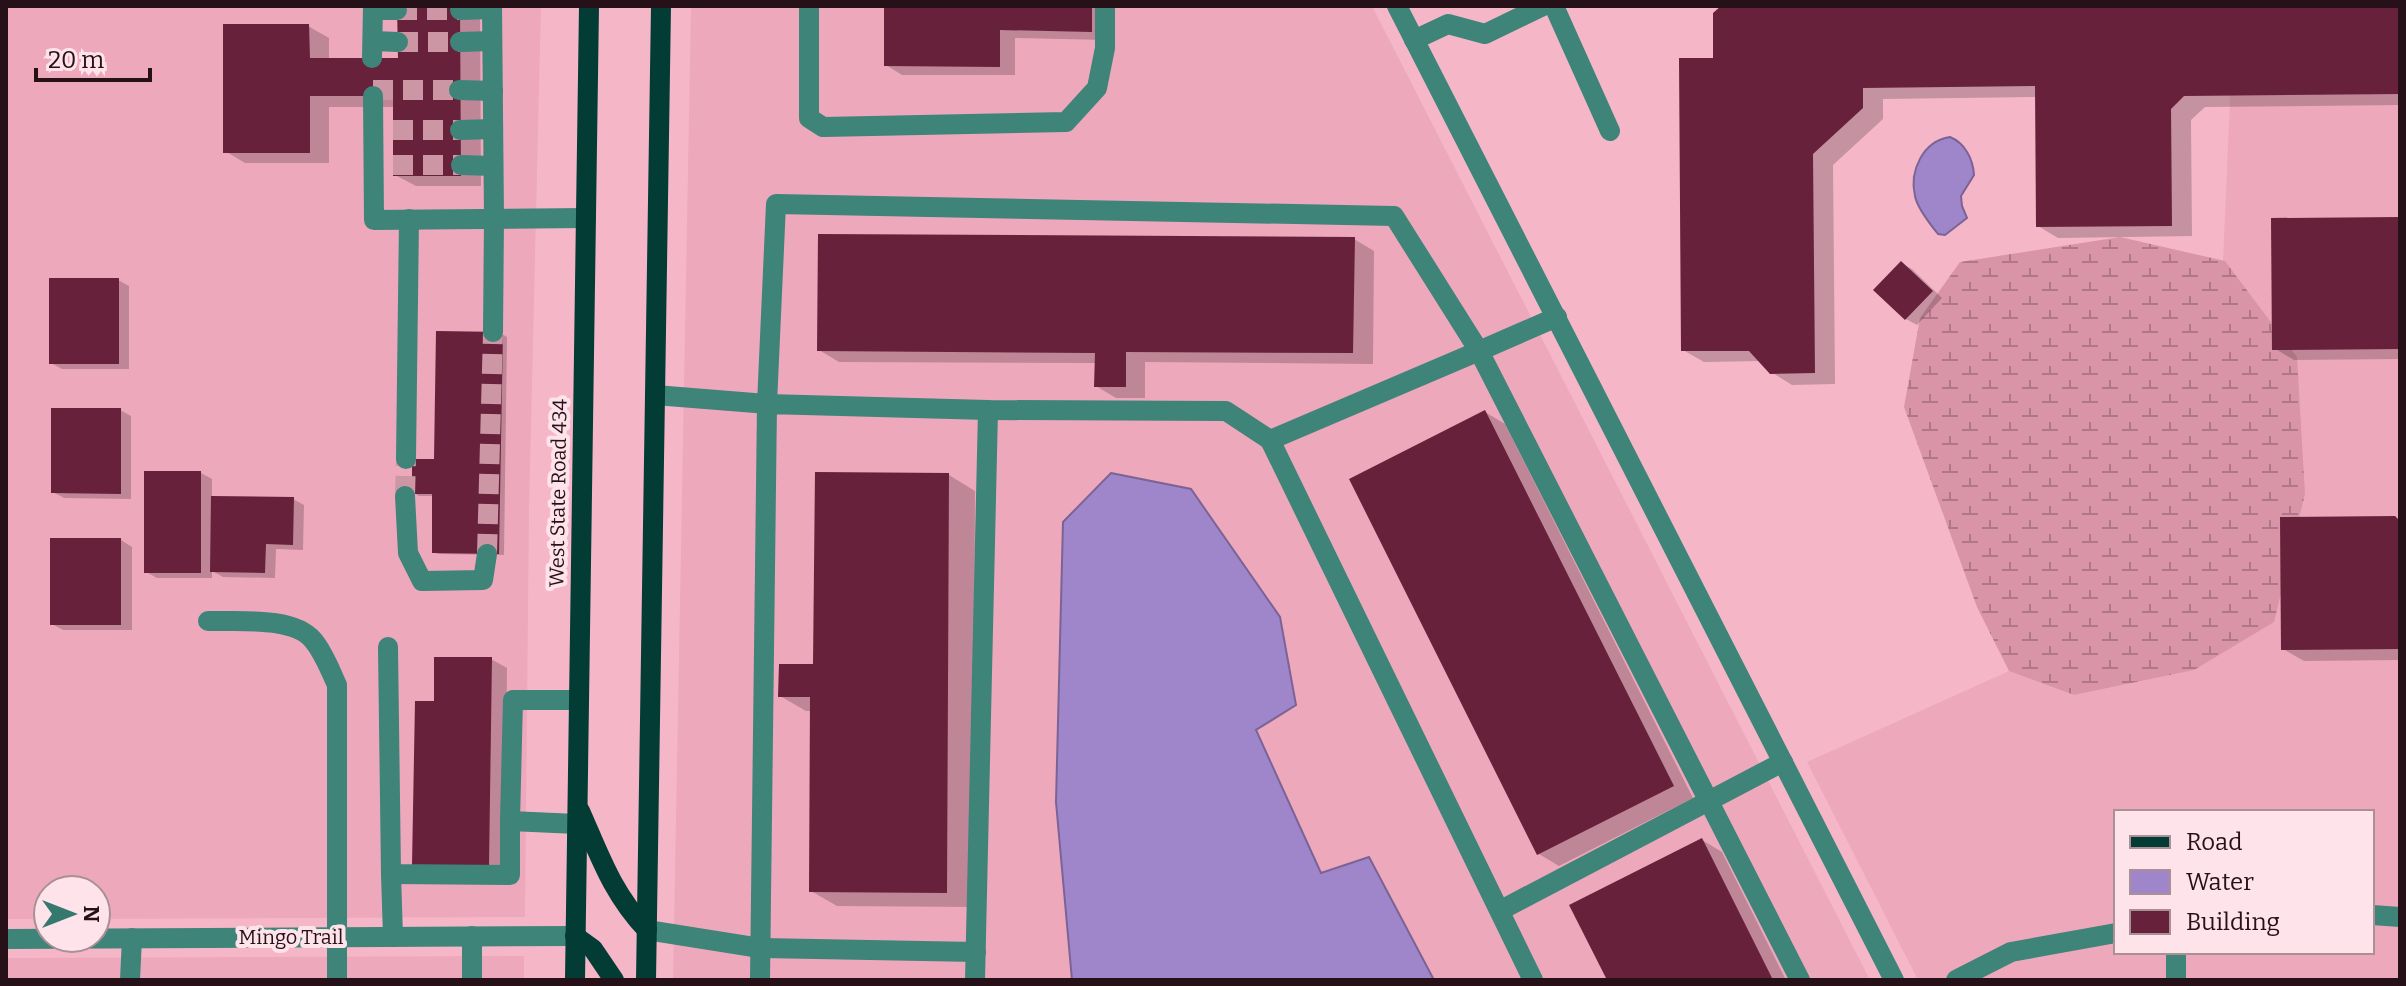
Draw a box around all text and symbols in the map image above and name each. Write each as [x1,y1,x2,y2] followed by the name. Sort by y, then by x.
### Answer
[36,32,150,82] scale bar
[48,46,104,74] text: 20 m
[544,398,572,587] street label: West State Road 434
[2114,810,2374,954] legend
[2186,828,2242,856] text: Road
[2186,868,2254,896] text: Water
[32,874,112,954] north arrow
[78,906,105,923] text: N
[2186,908,2280,936] text: Building
[239,925,344,949] street label: Mingo Trail

